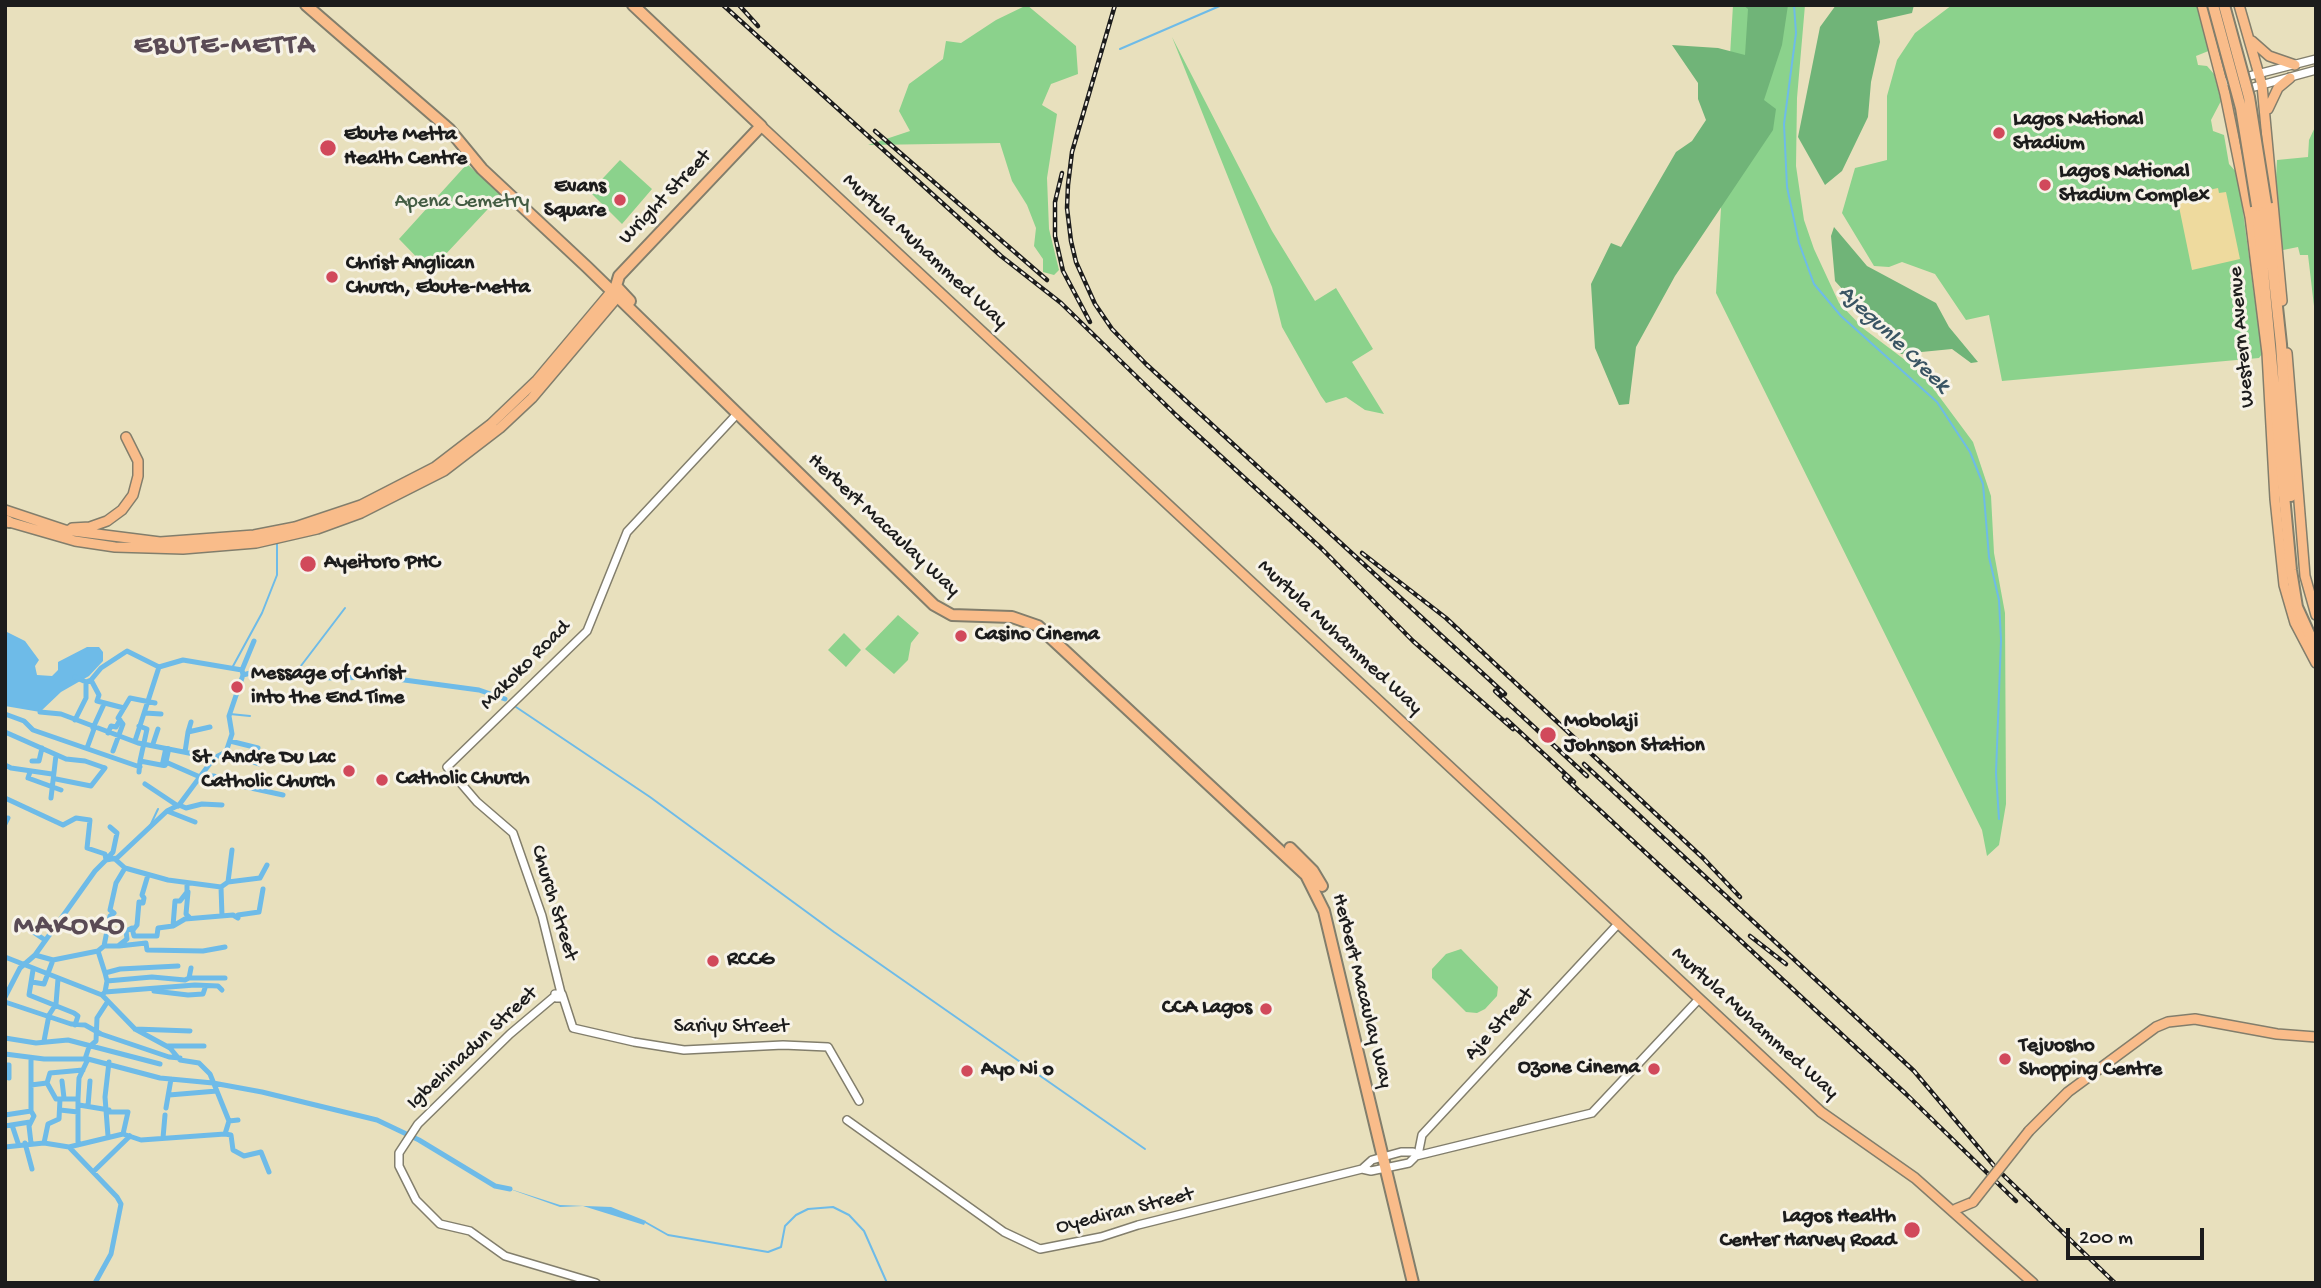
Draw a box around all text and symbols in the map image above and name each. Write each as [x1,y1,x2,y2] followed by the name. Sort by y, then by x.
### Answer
[135,31,315,65] district label: EBUTE-METTA
[2013,108,2144,158] place label: Lagos National Stadium
[344,123,467,173] place label: Ebute Metta Health Centre
[1991,125,2007,141] marker: Lagos National Stadium
[318,138,338,158] marker: Ebute Metta Health Centre
[614,145,718,251] street label: Wright Street
[2059,160,2210,210] place label: Lagos National Stadium Complex
[836,169,1012,335] street label: Murtula Muhammed Way
[544,175,606,225] place label: Evans Square
[2037,177,2053,193] marker: Lagos National Stadium Complex
[395,190,529,216] park label: Apena Cemetry
[612,192,628,208] marker: Evans Square
[346,252,530,302] place label: Christ Anglican Church, Ebute-Metta
[2224,265,2262,409] street label: Western Avenue
[324,269,340,285] marker: Christ Anglican Church, Ebute-Metta
[1832,280,1954,400] water label: Ajegunle Creek
[801,449,965,603] street label: Herbert Macaulay Way
[324,551,440,577] place label: Ayeitoro PHC
[298,554,318,574] marker: Ayeitoro PHC
[1251,555,1427,721] street label: Murtula Muhammed Way
[476,616,576,716] street label: Makoko Road
[975,623,1099,649] place label: Casino Cinema
[953,628,969,644] marker: Casino Cinema
[251,662,405,712] place label: Message of Christ into the End Time
[229,679,245,695] marker: Message of Christ into the End Time
[1564,710,1705,760] place label: Mobolaji Johnson Station
[1538,725,1558,745] marker: Mobolaji Johnson Station
[192,746,335,796] place label: St. Andre Du Lac Catholic Church
[341,763,357,779] marker: St. Andre Du Lac Catholic Church
[396,767,529,793] place label: Catholic Church
[374,772,390,788] marker: Catholic Church
[524,842,582,964] street label: Church Street
[1325,891,1397,1091] street label: Herbert Macaulay Way
[14,911,126,945] district label: MAKOKO
[1665,942,1843,1106] street label: Murtula Muhammed Way
[727,948,774,974] place label: RCCG
[705,953,721,969] marker: RCCG
[402,982,544,1116] street label: Igbehinadun Street
[1460,983,1540,1067] street label: Aje Street
[1162,996,1252,1022] place label: CCA Lagos
[1258,1001,1274,1017] marker: CCA Lagos
[674,1015,788,1041] street label: Sariyu Street
[2019,1034,2162,1084] place label: Tejuosho Shopping Centre
[1997,1051,2013,1067] marker: Tejuosho Shopping Centre
[1518,1056,1640,1082] place label: Ozone Cinema
[981,1058,1054,1084] place label: Ayo Ni o
[1646,1061,1662,1077] marker: Ozone Cinema
[959,1063,975,1079] marker: Ayo Ni o
[1054,1183,1196,1241] street label: Oyediran Street
[1720,1205,1896,1255] place label: Lagos Health Center Harvey Road
[2069,1214,2207,1258] scale bar
[1902,1220,1922,1240] marker: Lagos Health Center Harvey Road
[2079,1227,2133,1252] text: 200 m

